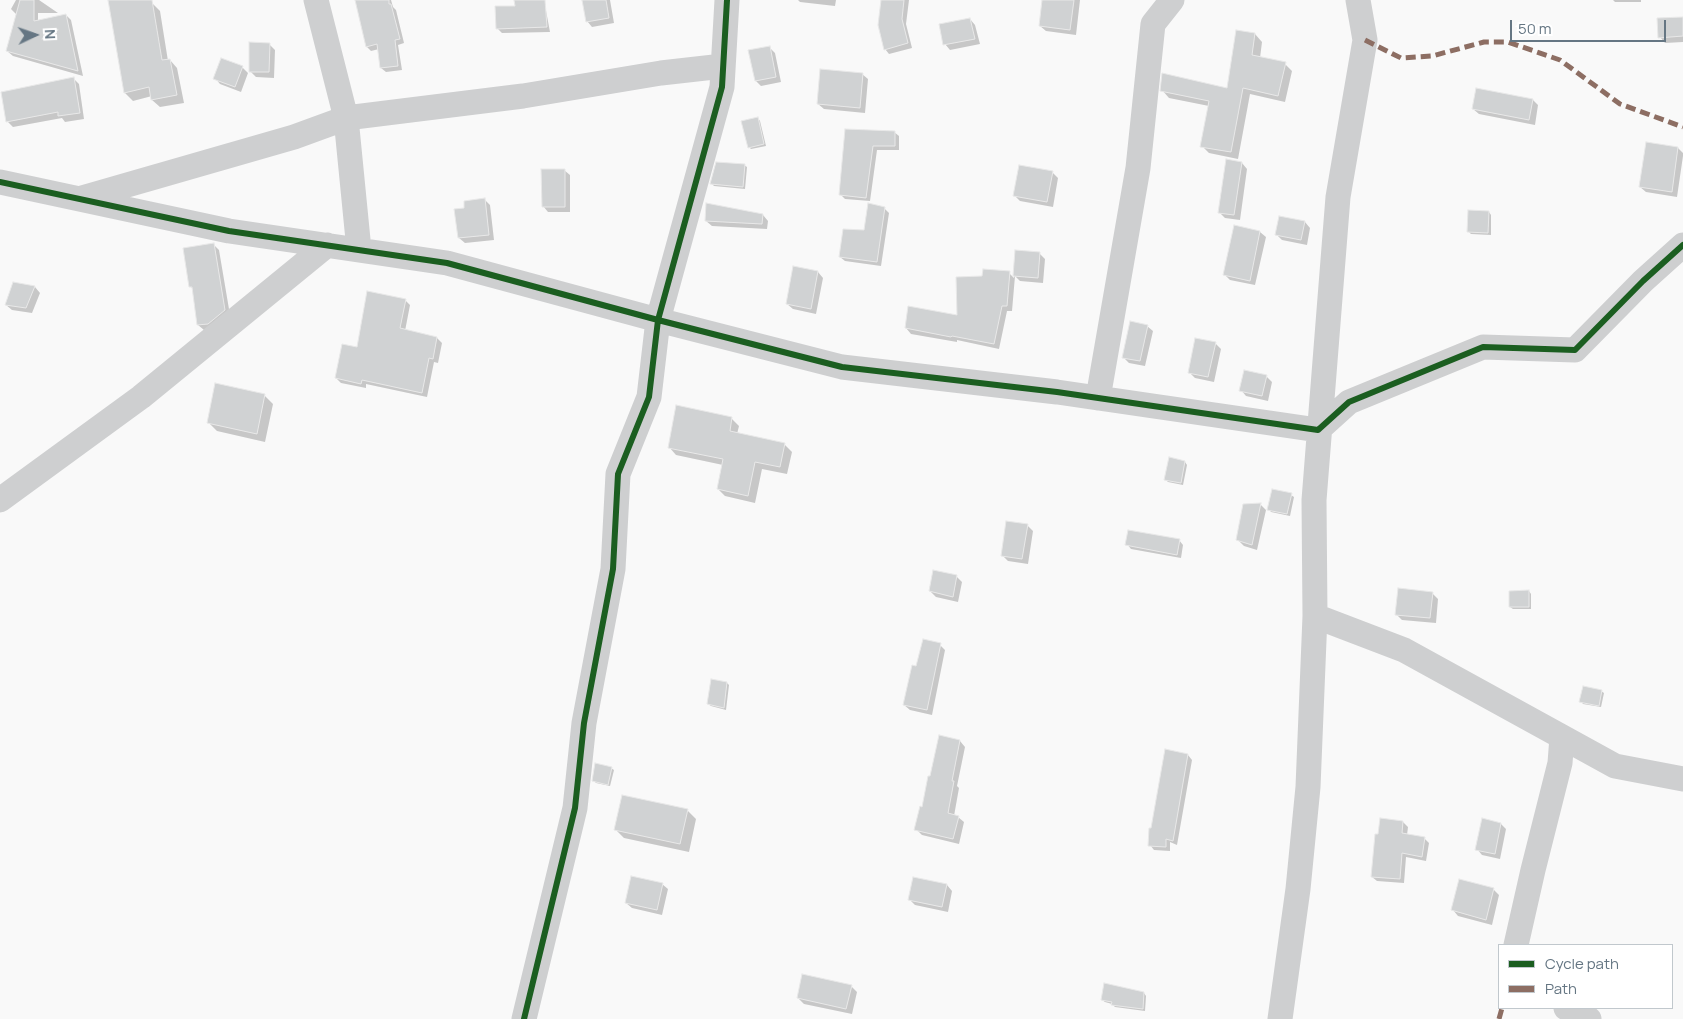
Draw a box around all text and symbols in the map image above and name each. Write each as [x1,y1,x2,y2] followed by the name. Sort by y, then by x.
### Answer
[10,10,60,60] north arrow
[1513,10,1669,42] scale bar
[1518,18,1552,39] text: 50 m
[41,29,60,40] text: N
[1498,944,1673,1009] legend
[1545,953,1619,974] text: Cycle path
[1545,978,1577,999] text: Path

